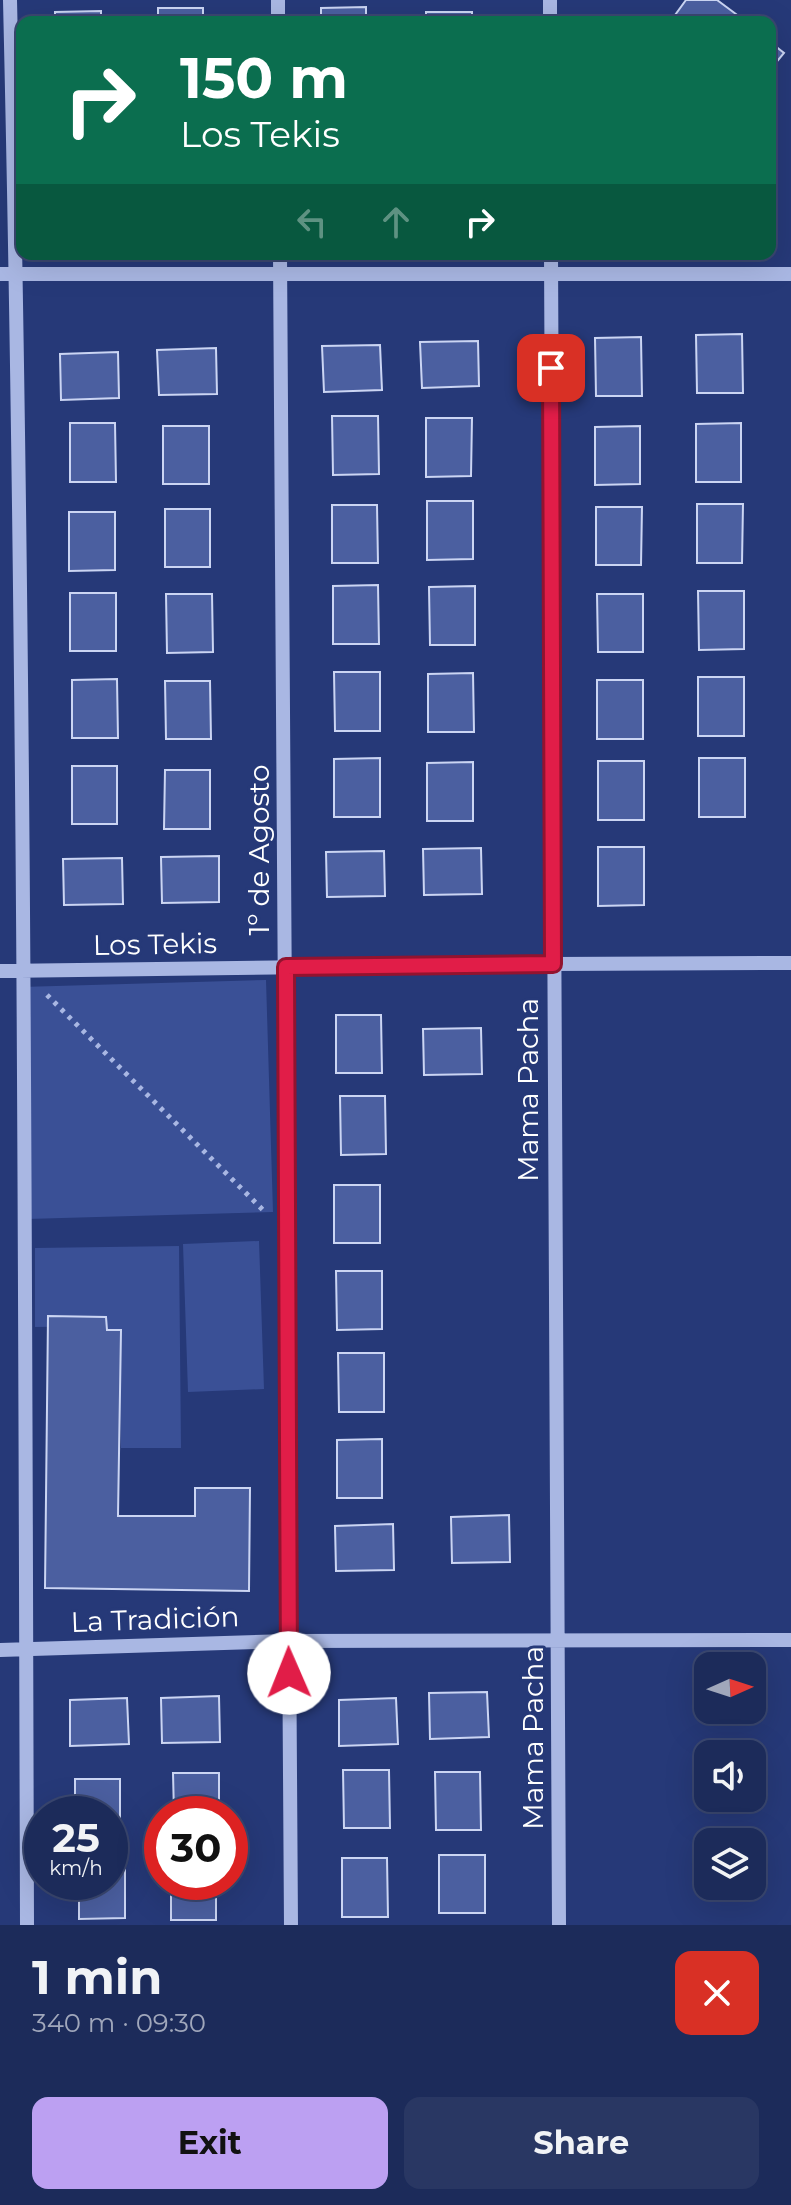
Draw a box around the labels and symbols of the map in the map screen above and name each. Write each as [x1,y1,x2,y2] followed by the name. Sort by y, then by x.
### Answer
[517,334,585,402] pin
[242,764,276,936] street label: 1º de Agosto
[93,926,217,962] street label: Los Tekis
[511,998,545,1182] street label: Mama Pacha
[70,1599,240,1639] street label: La Tradición
[247,1631,331,1715] position arrow
[516,1646,550,1830] street label: Mama Pacha
[694,1652,766,1724] north arrow
[144,1796,248,1900] speed limit sign: 30

